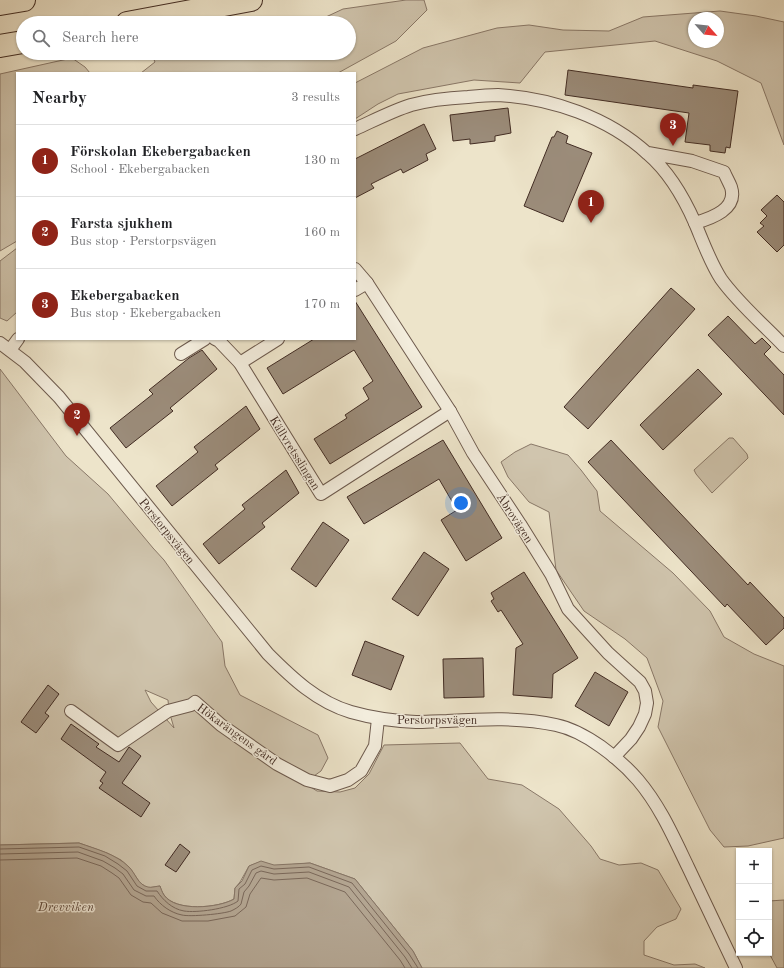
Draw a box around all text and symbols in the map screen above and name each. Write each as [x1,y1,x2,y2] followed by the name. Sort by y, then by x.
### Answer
[688,12,724,48] north arrow
[16,16,356,60] search box
[30,27,52,49] icon: search
[62,31,139,46] text: Search here
[32,90,87,107] text: Nearby
[291,91,340,104] text: 3 results
[660,113,686,146] pin: 3
[70,145,251,160] text: Förskolan Ekebergabacken
[41,154,49,167] text: 1
[303,154,340,167] text: 130 m
[70,163,210,176] text: School · Ekebergabacken
[578,190,604,223] pin: 1
[70,217,173,232] text: Farsta sjukhem
[41,226,49,239] text: 2
[303,226,340,239] text: 160 m
[70,235,217,248] text: Bus stop · Perstorpsvägen
[70,289,180,304] text: Ekebergabacken
[41,298,49,311] text: 3
[303,298,340,311] text: 170 m
[70,307,221,320] text: Bus stop · Ekebergabacken
[64,403,90,436] pin: 2
[267,414,322,493] street label: Källvretsslingan
[494,489,538,546] street label: Åbrovägen
[451,493,471,513] your location
[136,497,197,567] street label: Perstorpsvägen
[194,702,279,768] street label: Hökarängens gård
[397,715,478,727] street label: Perstorpsvägen
[736,848,772,956] map controls
[736,848,772,884] button: +
[736,884,772,920] button: −
[37,901,95,914] water label: Drevviken
[736,920,772,956] button: locate

